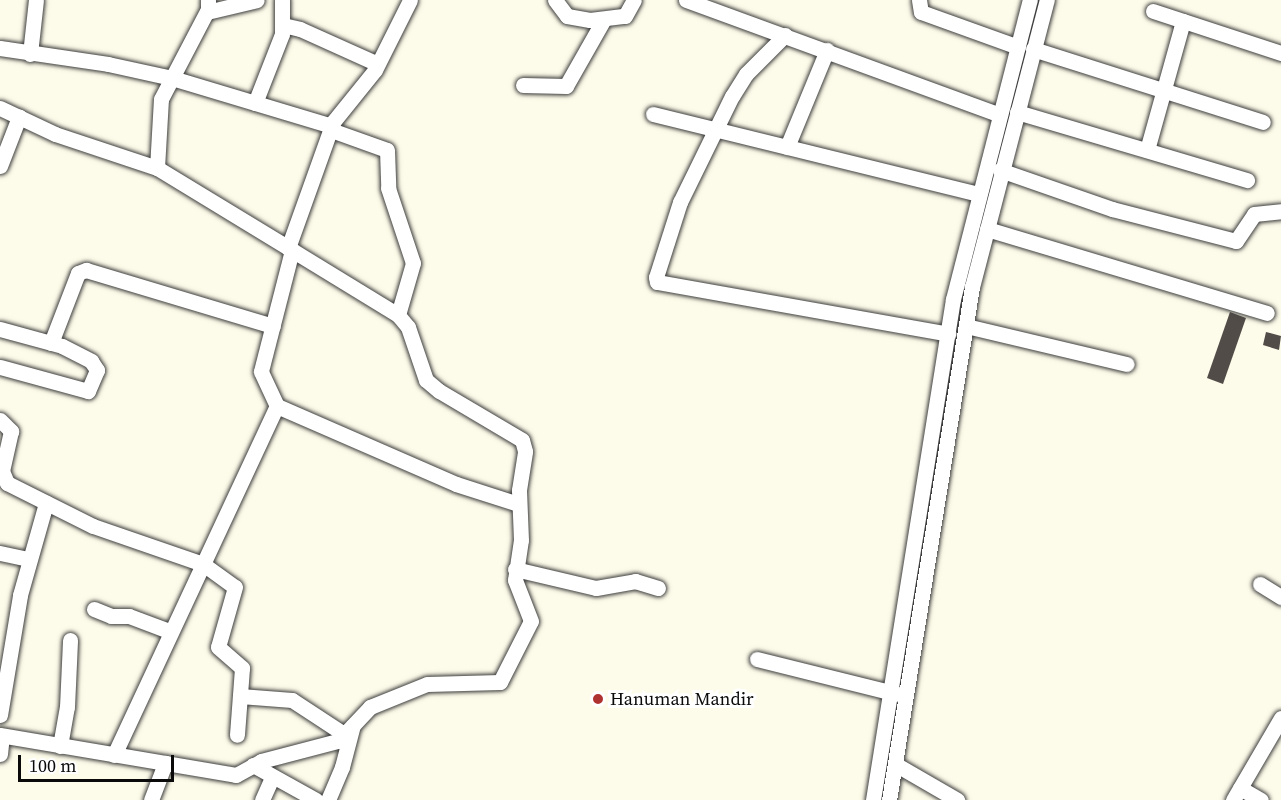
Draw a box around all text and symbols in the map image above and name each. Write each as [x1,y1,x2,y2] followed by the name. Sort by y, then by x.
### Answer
[610,688,754,710] place label: Hanuman Mandir
[591,692,605,706] marker: Hanuman Mandir
[21,743,177,781] scale bar
[29,753,76,778] text: 100 m

